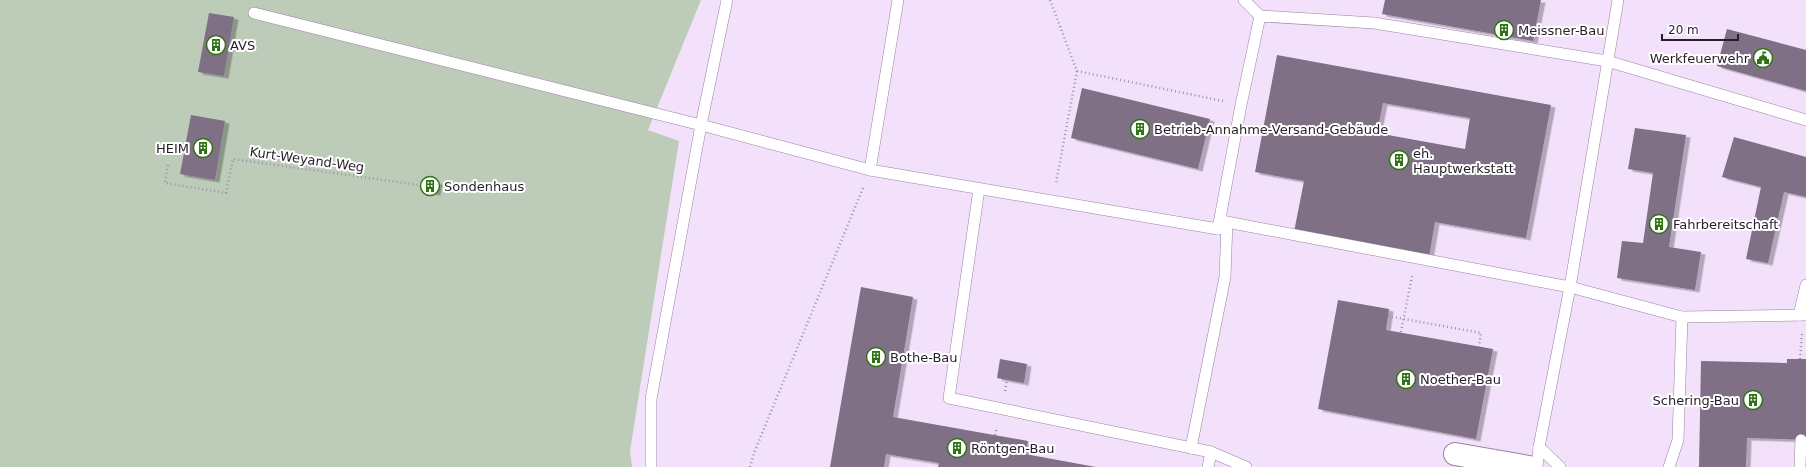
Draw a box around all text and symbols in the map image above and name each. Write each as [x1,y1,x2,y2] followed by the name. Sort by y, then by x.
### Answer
[1662,16,1738,42] scale bar
[1493,19,1515,41] building icon: Meissner-Bau
[1518,23,1604,38] place label: Meissner-Bau
[1668,23,1699,37] text: 20 m
[205,34,227,56] building icon: AVS
[230,38,255,53] place label: AVS
[1752,47,1774,69] public building icon: Werkfeuerwehr
[1650,51,1750,66] place label: Werkfeuerwehr
[1129,118,1151,140] building icon: Betrieb-Annahme-Versand-Gebäude
[1154,122,1388,137] place label: Betrieb-Annahme-Versand-Gebäude
[192,137,214,159] building icon: HEIM
[156,141,189,156] place label: HEIM
[249,144,365,175] street label: Kurt-Weyand-Weg
[1413,146,1514,176] place label: eh. Hauptwerkstatt
[1388,149,1410,171] building icon: eh. Hauptwerkstatt
[419,175,441,197] building icon: Sondenhaus
[444,179,524,194] place label: Sondenhaus
[1648,213,1670,235] building icon: Fahrbereitschaft
[1673,217,1778,232] place label: Fahrbereitschaft
[865,346,887,368] building icon: Bothe-Bau
[890,350,958,365] place label: Bothe-Bau
[1395,368,1417,390] building icon: Noether-Bau
[1420,372,1501,387] place label: Noether-Bau
[1742,389,1764,411] building icon: Schering-Bau
[1653,393,1739,408] place label: Schering-Bau
[946,437,968,459] building icon: Röntgen-Bau
[971,441,1055,456] place label: Röntgen-Bau

